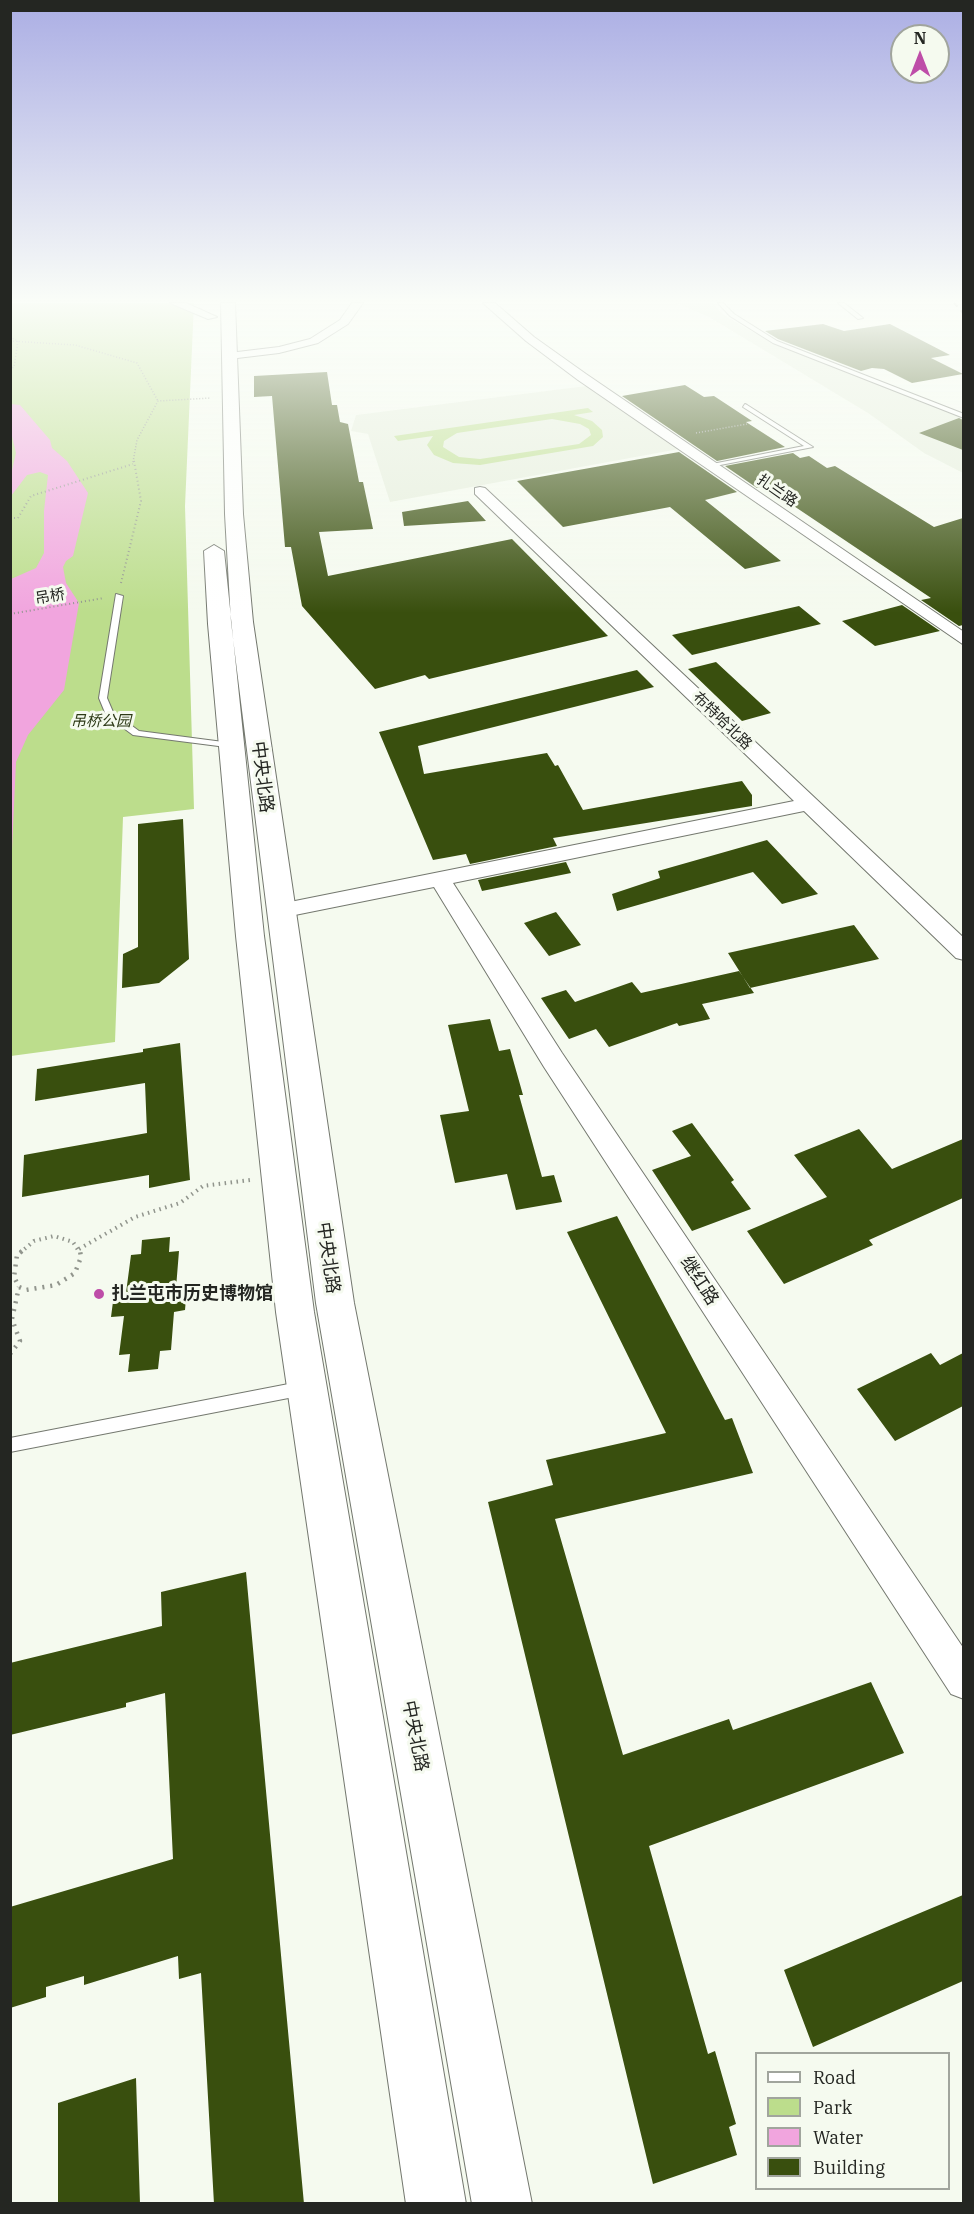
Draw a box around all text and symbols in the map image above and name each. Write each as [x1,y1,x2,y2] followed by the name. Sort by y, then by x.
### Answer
[890,24,950,84] north arrow
[914,28,926,48] text: N
[753,471,801,511] street label: 扎兰路
[34,586,66,608] street label: 吊桥
[689,688,755,754] street label: 布特哈北路
[71,713,131,731] park label: 吊桥公园
[247,740,277,814] street label: 中央北路
[312,1221,344,1295] street label: 中央北路
[675,1252,723,1310] street label: 继红路
[111,1283,273,1305] place label: 扎兰屯市历史博物馆
[92,1287,106,1301] marker: 扎兰屯市历史博物馆
[398,1699,432,1773] street label: 中央北路
[755,2052,950,2190] legend
[813,2066,856,2089] text: Road
[813,2096,852,2119] text: Park
[813,2126,863,2149] text: Water
[813,2156,885,2179] text: Building

